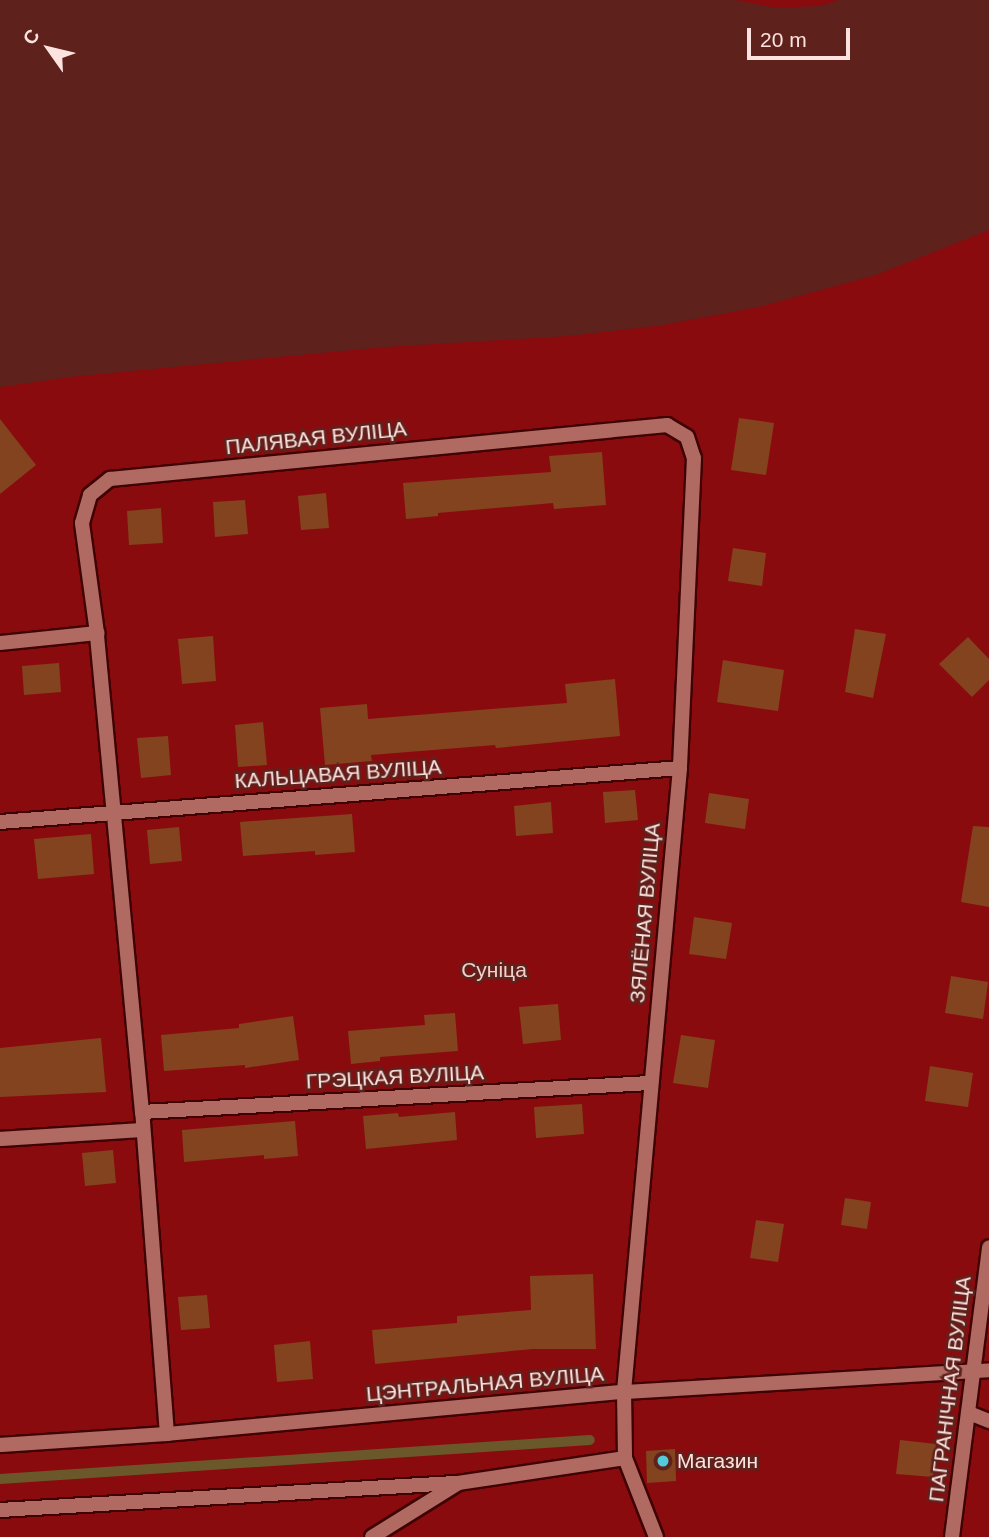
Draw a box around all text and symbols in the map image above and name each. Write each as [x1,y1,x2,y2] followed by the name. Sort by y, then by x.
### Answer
[14,14,84,84] north arrow
[751,14,854,58] scale bar
[19,25,44,49] text: С
[760,28,807,51] text: 20 m
[224,416,408,460] street label: ПАЛЯВАЯ ВУЛІЦА
[234,754,442,794] street label: КАЛЬЦАВАЯ ВУЛІЦА
[625,822,665,1004] street label: ЗЯЛЁНАЯ ВУЛІЦА
[461,957,527,983] park label: Суніца
[305,1060,485,1094] street label: ГРЭЦКАЯ ВУЛІЦА
[924,1275,976,1503] street label: ПАГРАНІЧНАЯ ВУЛІЦА
[365,1361,605,1407] street label: ЦЭНТРАЛЬНАЯ ВУЛІЦА
[677,1448,758,1474] place label: Магазин
[655,1453,671,1469] marker: Магазин

